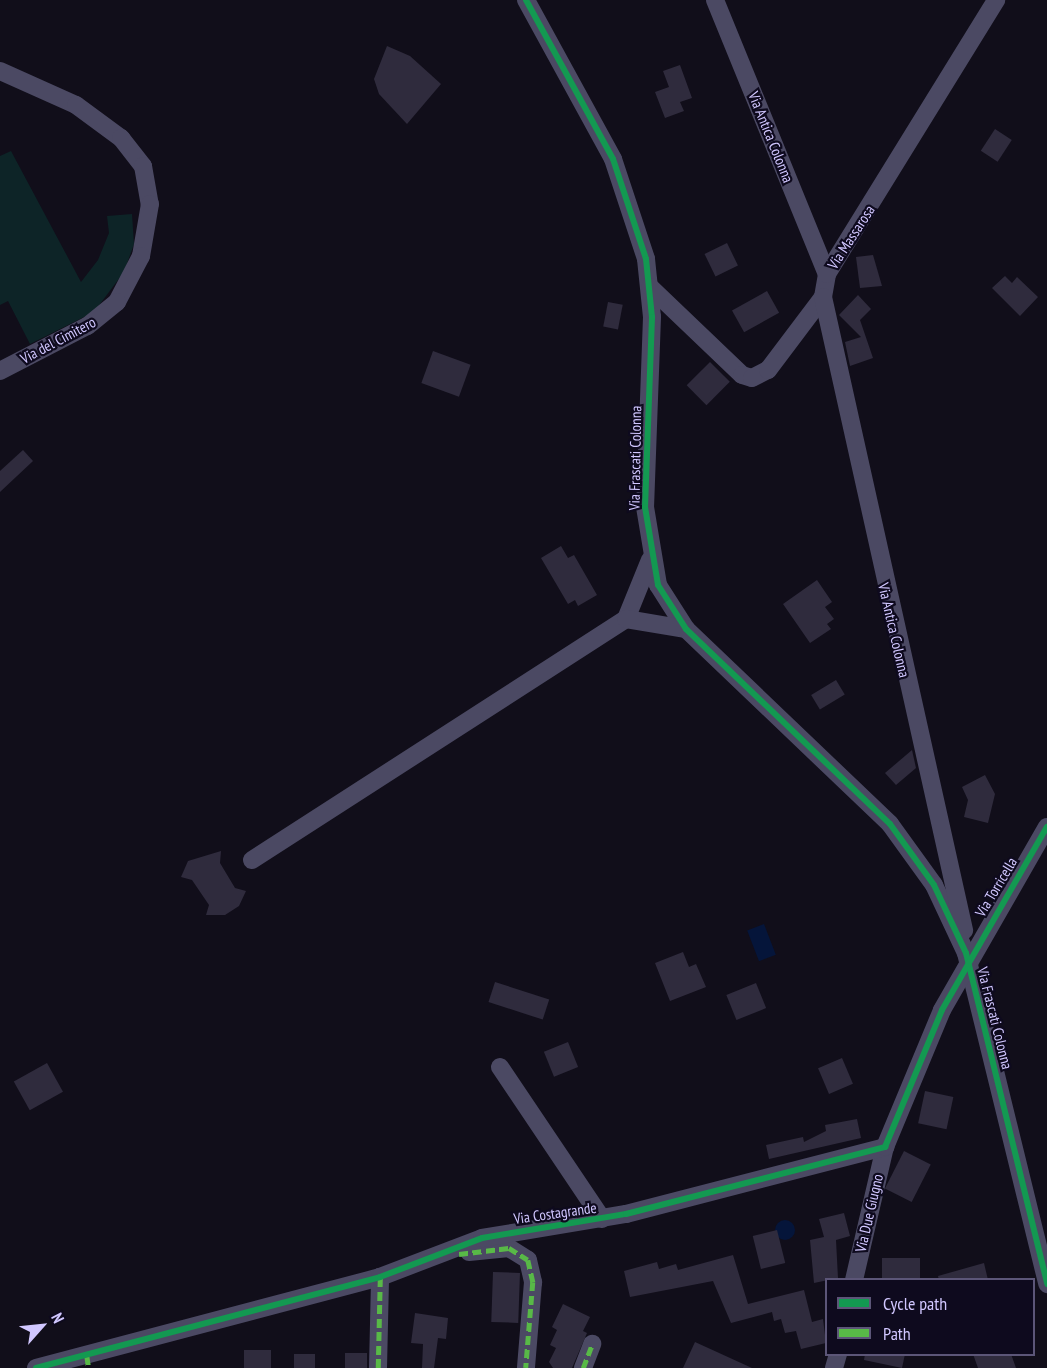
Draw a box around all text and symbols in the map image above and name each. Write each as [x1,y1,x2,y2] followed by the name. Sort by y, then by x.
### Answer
[744,89,798,185] street label: Via Antica Colonna
[824,202,878,272] street label: Via Massarosa
[17,313,99,367] street label: Via del Cimitero
[625,405,645,511] street label: Via Frascati Colonna
[874,581,914,679] street label: Via Antica Colonna
[971,854,1021,920] street label: Via Torricella
[974,965,1016,1071] street label: Via Frascati Colonna
[851,1172,887,1254] street label: Via Due Giugno
[512,1198,598,1228] street label: Via Costagrande
[825,1278,1035,1356] legend
[883,1292,947,1315] text: Cycle path
[12,1296,72,1356] north arrow
[47,1309,69,1326] text: N
[883,1322,911,1345] text: Path

